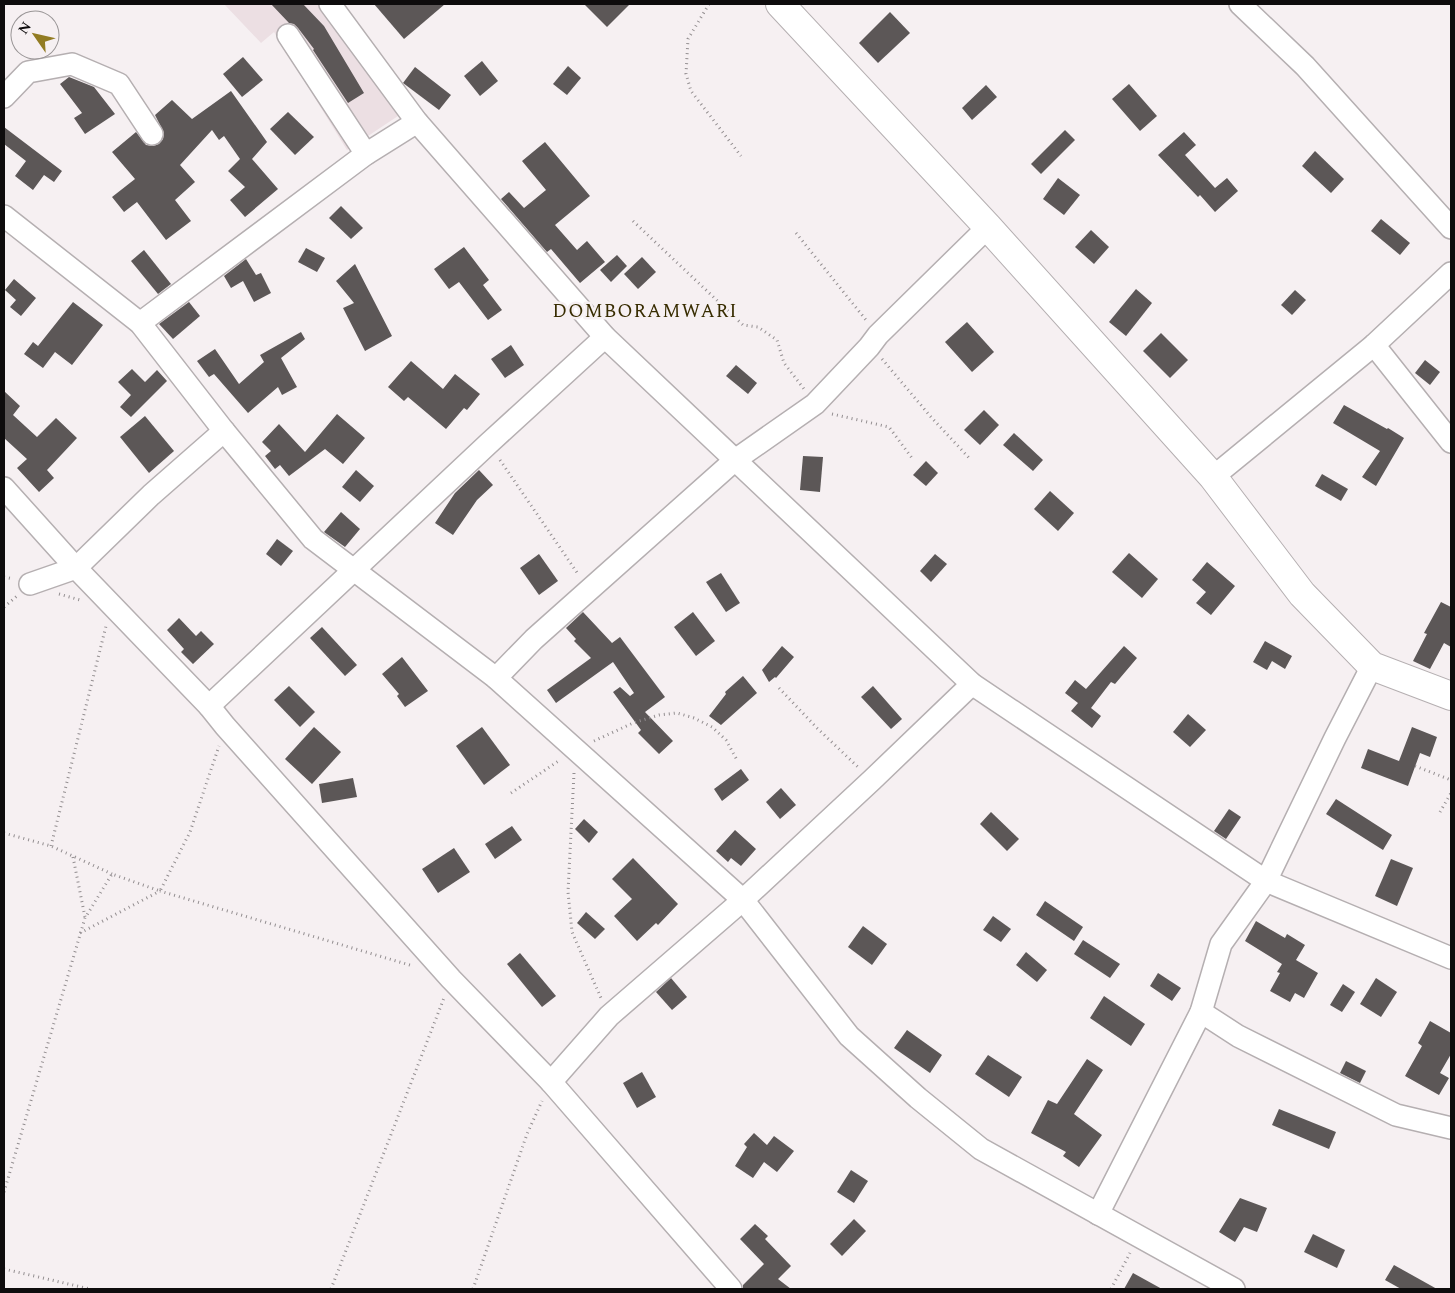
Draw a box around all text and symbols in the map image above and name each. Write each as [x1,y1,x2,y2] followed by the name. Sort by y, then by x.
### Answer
[10,10,60,60] north arrow
[13,17,37,39] text: N
[552,297,738,326] district label: DOMBORAMWARI

